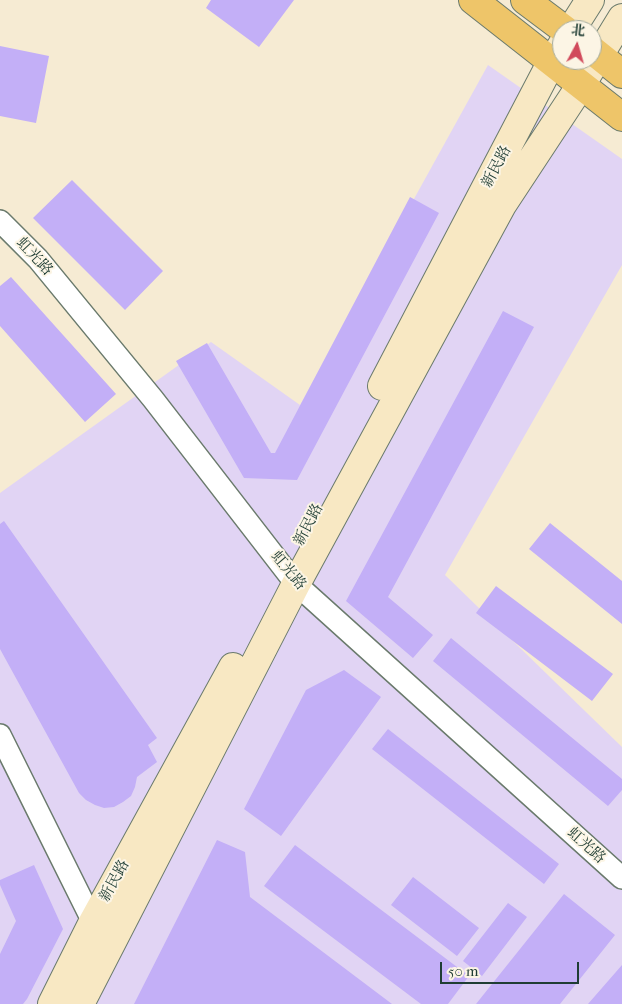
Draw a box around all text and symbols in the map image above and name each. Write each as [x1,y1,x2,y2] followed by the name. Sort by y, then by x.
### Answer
[552,20,602,70] north arrow
[571,21,586,40] text: 北
[478,143,516,191] street label: 新民路
[12,234,56,280] street label: 虹光路
[290,501,328,549] street label: 新民路
[267,548,309,594] street label: 虹光路
[563,824,609,868] street label: 虹光路
[96,857,134,905] street label: 新民路
[442,952,581,984] scale bar
[448,962,478,980] text: 50 m

